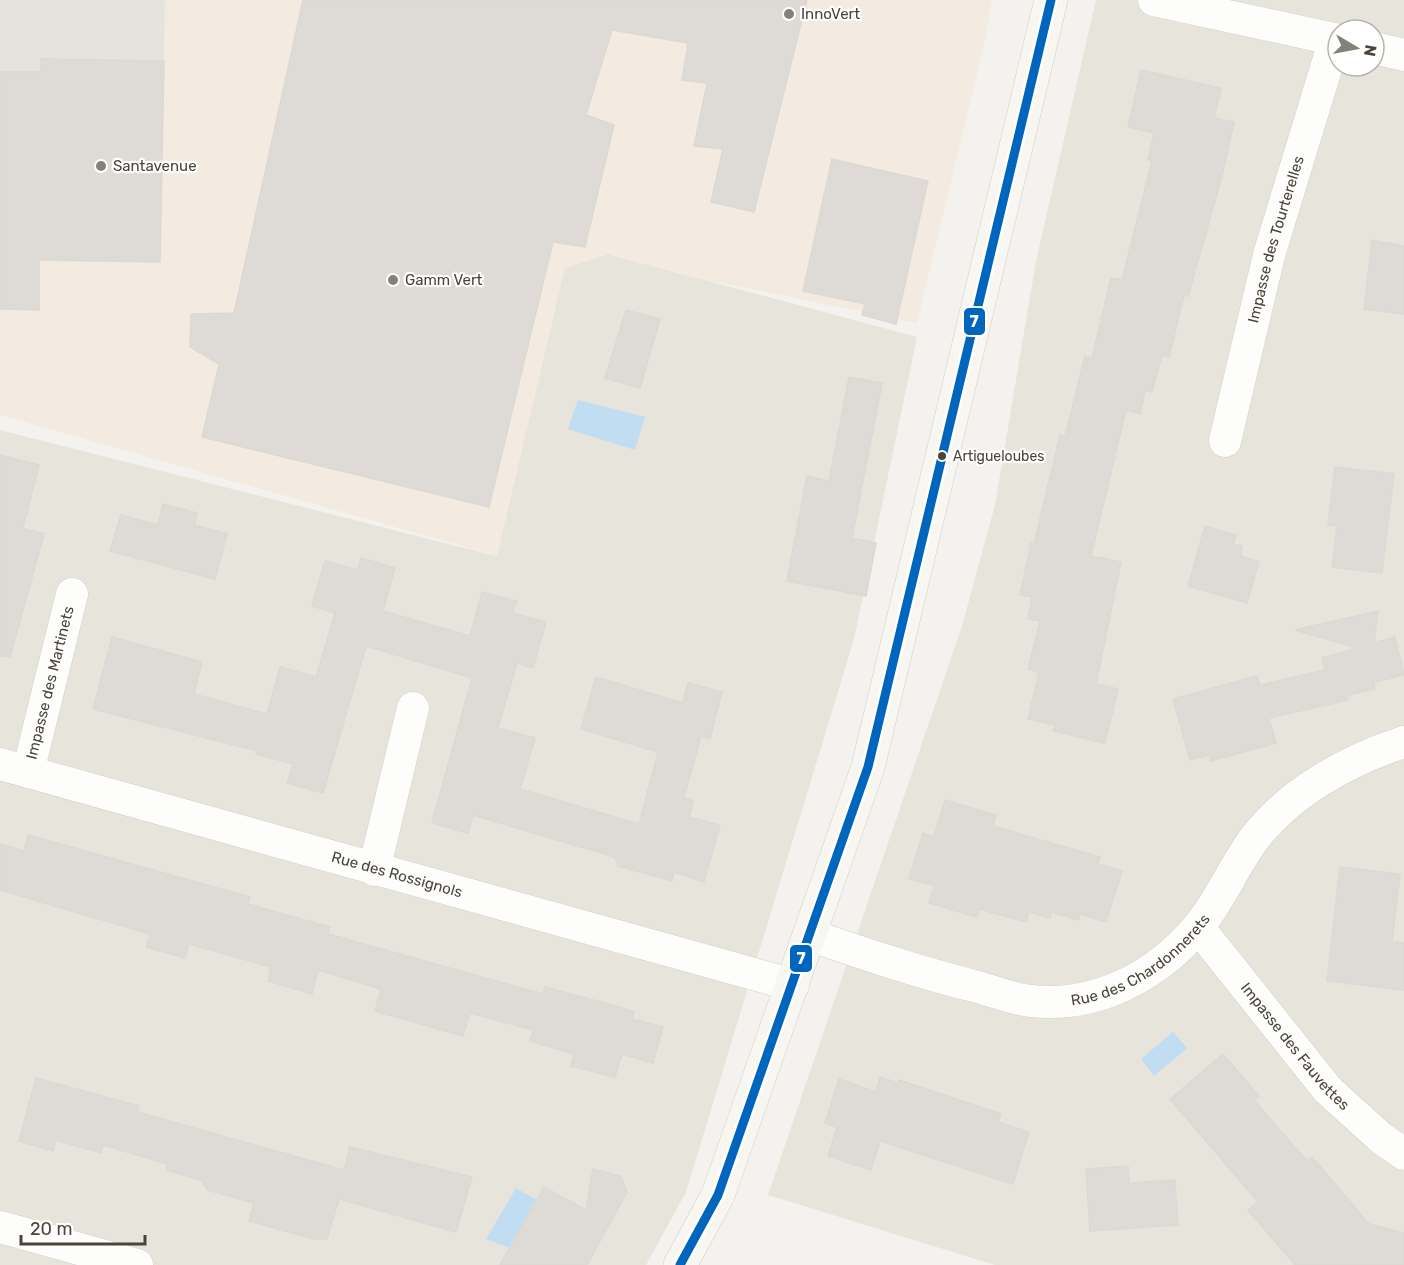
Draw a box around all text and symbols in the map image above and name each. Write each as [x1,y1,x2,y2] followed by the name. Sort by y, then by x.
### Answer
[801,5,860,23] place label: InnoVert
[782,7,796,21] marker: InnoVert
[1326,18,1386,78] north arrow
[1360,43,1381,58] text: N
[1244,153,1308,325] street label: Impasse des Tourterelles
[113,157,197,175] place label: Santavenue
[94,159,108,173] marker: Santavenue
[405,271,483,289] place label: Gamm Vert
[386,273,400,287] marker: Gamm Vert
[963,307,986,336] line badge: 7
[969,312,979,331] text: 7
[953,448,1044,465] place label: Artigueloubes
[936,450,948,462] marker: Artigueloubes
[22,604,78,761] street label: Impasse des Martinets
[329,848,465,901] street label: Rue des Rossignols
[1070,910,1214,1010] street label: Rue des Chardonnerets
[789,944,813,973] line badge: 7
[796,949,806,968] text: 7
[1237,979,1353,1114] street label: Impasse des Fauvettes
[21,1208,146,1246] scale bar
[30,1218,72,1240] text: 20 m

